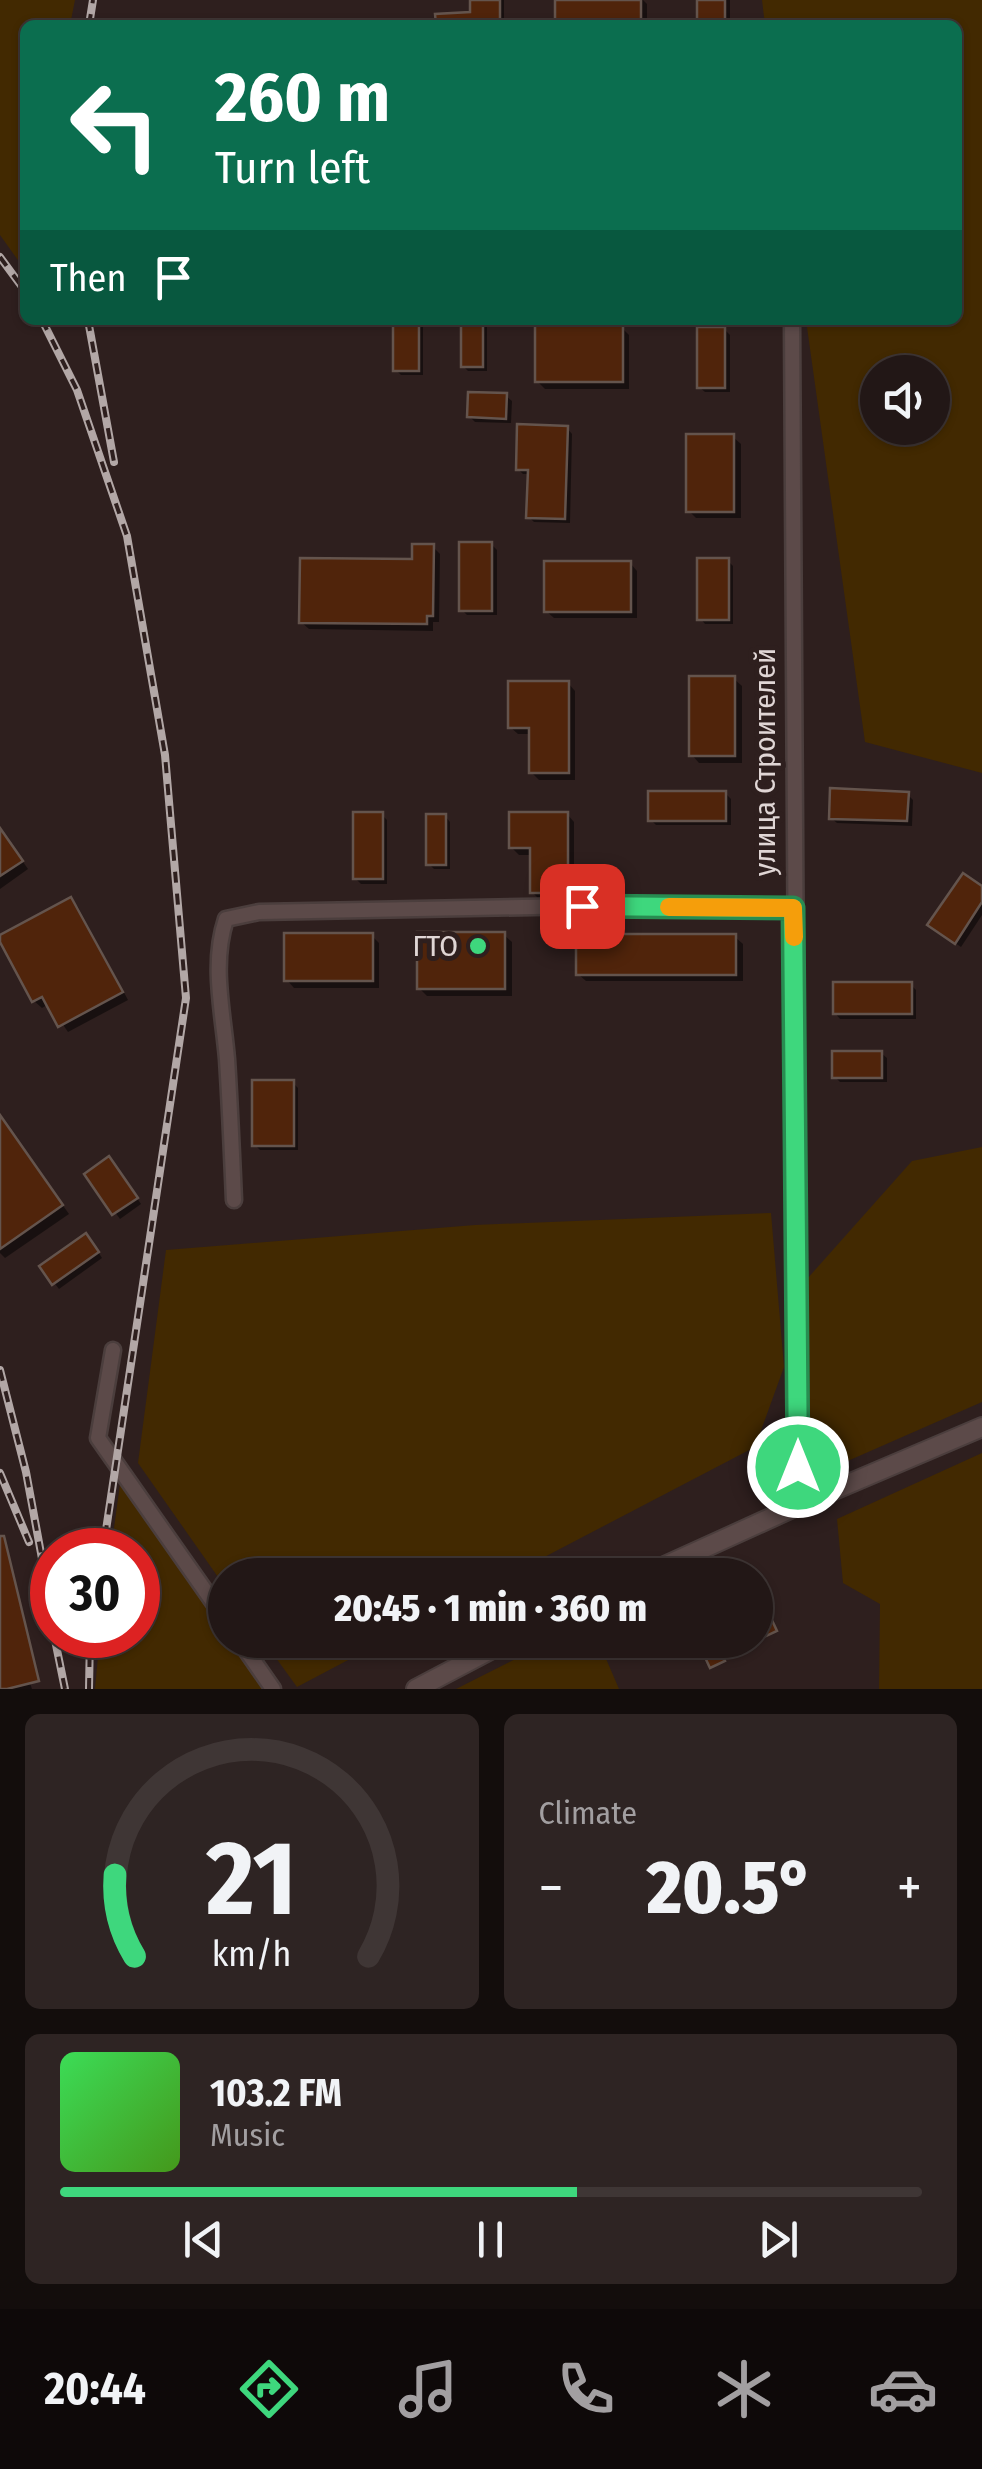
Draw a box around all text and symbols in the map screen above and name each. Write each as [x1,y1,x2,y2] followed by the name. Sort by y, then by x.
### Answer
[215,56,390,140] text: 260 m
[50,60,180,190] icon: left
[215,141,370,195] text: Turn left
[146,250,201,305] icon: arrive
[50,255,126,301] text: Then
[860,355,950,445] map controls
[860,355,950,445] button: sound
[747,648,783,876] street label: улица Строителей
[540,864,625,949] pin
[555,879,610,934] icon: arrive
[413,928,458,964] place label: ГТО
[467,935,489,957] marker: ГТО
[746,1415,850,1519] position arrow
[30,1528,160,1658] speed limit sign: 30
[334,1585,647,1631] text: 20:45 · 1 min · 360 m
[539,1794,637,1832] text: Climate
[206,1817,297,1942] text: 21
[647,1843,814,1933] text: 20.5°
[539,1855,563,1921] text: −
[897,1855,922,1921] text: +
[212,1933,292,1975] text: km/h
[210,2070,342,2116] text: 103.2 FM
[210,2116,285,2154] text: Music
[176,2212,231,2267] icon: previous
[463,2212,518,2267] icon: pause
[751,2212,806,2267] icon: next
[234,2354,304,2424] icon: directions
[393,2354,463,2424] icon: music
[551,2354,621,2424] icon: phone
[709,2354,779,2424] icon: climate
[868,2354,938,2424] icon: car
[44,2362,146,2416] text: 20:44

